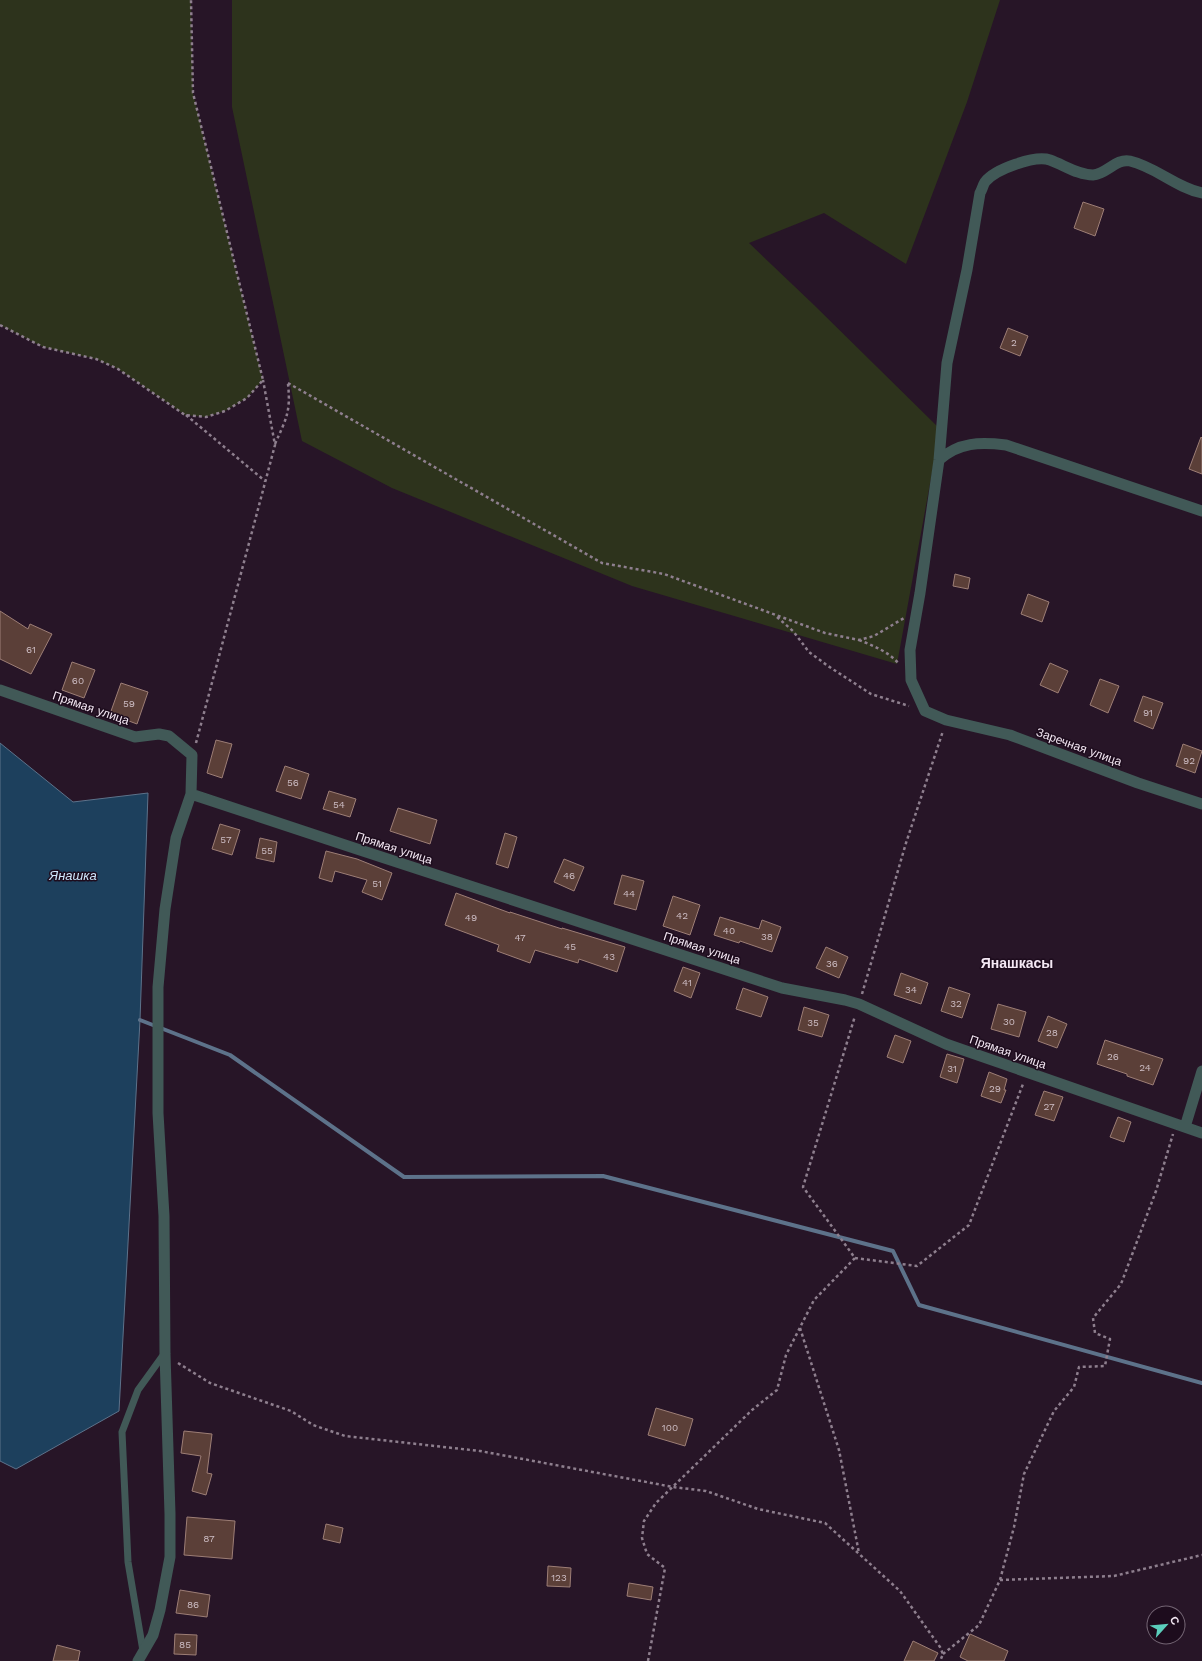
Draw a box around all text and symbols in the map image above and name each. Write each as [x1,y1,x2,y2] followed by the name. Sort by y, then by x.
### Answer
[1011,337,1017,348] house number: 2
[26,644,36,655] house number: 61
[72,675,84,686] house number: 60
[51,688,131,728] street label: Прямая улица
[123,698,135,709] house number: 59
[1143,707,1153,718] house number: 91
[1034,725,1124,769] street label: Заречная улица
[1183,755,1195,766] house number: 92
[287,777,299,788] house number: 56
[333,799,345,810] house number: 54
[354,829,435,867] street label: Прямая улица
[220,834,232,845] house number: 57
[261,845,273,856] house number: 55
[48,868,97,883] water label: Янашка
[563,870,575,881] house number: 46
[372,878,382,889] house number: 51
[623,888,635,899] house number: 44
[676,910,688,921] house number: 42
[465,912,477,923] house number: 49
[723,925,735,936] house number: 40
[662,929,743,967] street label: Прямая улица
[761,931,773,942] house number: 38
[514,932,526,943] house number: 47
[564,941,576,952] house number: 45
[603,951,615,962] house number: 43
[981,955,1053,971] district label: Янашкасы
[826,958,838,969] house number: 36
[682,977,692,988] house number: 41
[905,984,917,995] house number: 34
[950,998,962,1009] house number: 32
[1003,1016,1015,1027] house number: 30
[807,1017,819,1028] house number: 35
[1046,1027,1058,1038] house number: 28
[968,1032,1048,1072] street label: Прямая улица
[1107,1051,1119,1062] house number: 26
[1139,1062,1151,1073] house number: 24
[947,1063,957,1074] house number: 31
[989,1083,1001,1094] house number: 29
[1043,1101,1055,1112] house number: 27
[662,1422,678,1433] house number: 100
[203,1533,215,1544] house number: 87
[551,1572,567,1583] house number: 123
[187,1599,199,1610] house number: 86
[1146,1605,1186,1645] north arrow
[1167,1614,1182,1627] text: С
[179,1639,191,1650] house number: 85

